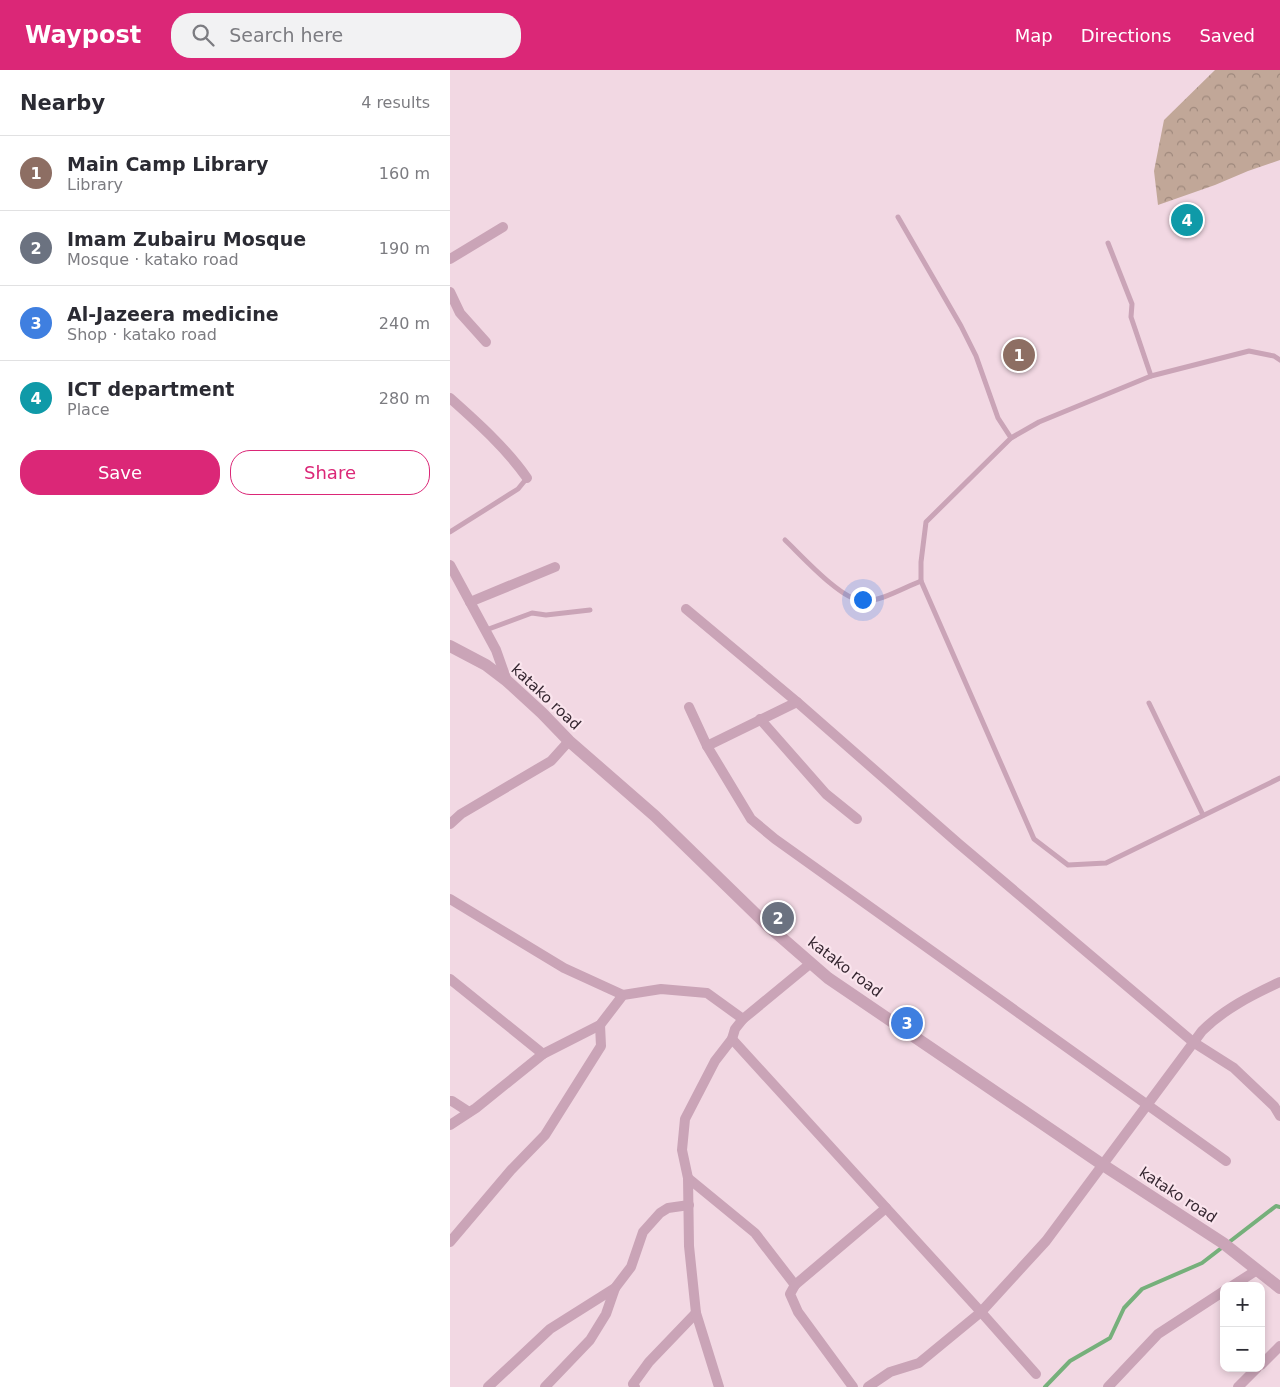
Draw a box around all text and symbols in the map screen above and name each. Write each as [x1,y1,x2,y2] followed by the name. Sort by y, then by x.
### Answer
[171,13,521,58] search box
[25,21,141,49] text: Waypost
[189,21,217,49] icon: search
[229,24,343,46] text: Search here
[1015,25,1053,46] text: Map
[1081,25,1171,46] text: Directions
[1199,25,1255,46] text: Saved
[20,91,105,115] text: Nearby
[361,93,430,112] text: 4 results
[67,153,268,175] text: Main Camp Library
[30,164,42,183] text: 1
[379,164,430,183] text: 160 m
[67,175,123,194] text: Library
[1171,201,1203,239] pin: 4
[67,228,306,250] text: Imam Zubairu Mosque
[30,239,42,258] text: 2
[379,239,430,258] text: 190 m
[67,250,239,269] text: Mosque · katako road
[67,303,279,325] text: Al-Jazeera medicine
[30,314,42,333] text: 3
[379,314,430,333] text: 240 m
[67,325,217,344] text: Shop · katako road
[1003,336,1035,374] pin: 1
[67,378,234,400] text: ICT department
[30,389,42,408] text: 4
[379,389,430,408] text: 280 m
[67,400,110,419] text: Place
[20,450,220,495] button: Save
[230,450,430,495] button: Share
[850,587,876,613] your location
[507,660,585,734] street label: katako road
[762,899,794,937] pin: 2
[804,933,886,1001] street label: katako road
[891,1004,923,1042] pin: 3
[1136,1163,1220,1227] street label: katako road
[1220,1282,1265,1372] map controls
[1220,1282,1265,1327] button: +
[1220,1327,1265,1372] button: −

